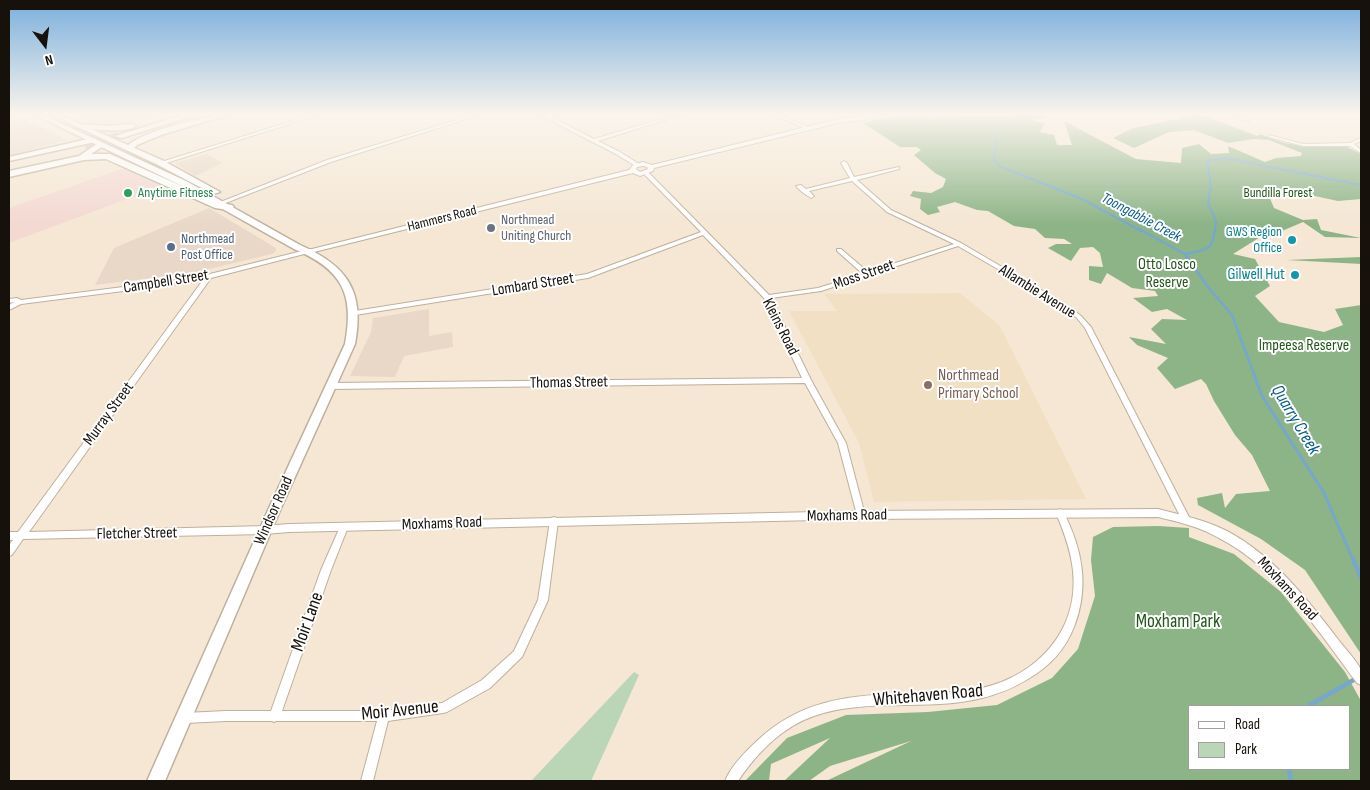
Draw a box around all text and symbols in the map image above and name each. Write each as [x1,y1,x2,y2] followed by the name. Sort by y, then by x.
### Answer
[20,20,70,70] north arrow
[43,51,55,69] text: N
[138,185,213,201] place label: Anytime Fitness
[1244,185,1312,201] park label: Bundilla Forest
[122,187,134,199] marker: Anytime Fitness
[1098,190,1184,246] water label: Toongabbie Creek
[406,202,478,236] street label: Hammers Road
[501,212,571,244] place label: Northmead Uniting Church
[485,222,497,234] marker: Northmead Uniting Church
[1226,224,1282,256] place label: GWS Region Office
[181,231,234,264] place label: Northmead Post Office
[1286,234,1298,246] marker: GWS Region Office
[165,241,177,253] marker: Northmead Post Office
[1138,255,1196,293] park label: Otto Losco Reserve
[831,256,897,294] street label: Moss Street
[995,261,1079,323] street label: Allambie Avenue
[1227,265,1285,285] place label: Gilwell Hut
[122,266,210,298] street label: Campbell Street
[491,269,575,301] street label: Lombard Street
[1289,269,1301,281] marker: Gilwell Hut
[757,295,803,359] street label: Kleins Road
[1259,336,1349,356] park label: Impeesa Reserve
[938,366,1019,404] place label: Northmead Primary School
[530,373,608,393] street label: Thomas Street
[80,379,138,449] street label: Murray Street
[922,379,934,391] marker: Northmead Primary School
[1266,381,1324,459] water label: Quarry Creek
[250,474,298,548] street label: Windsor Road
[807,506,887,526] street label: Moxhams Road
[402,513,482,535] street label: Moxhams Road
[96,524,178,544] street label: Fletcher Street
[1253,553,1321,625] street label: Moxhams Road
[287,589,329,655] street label: Moir Lane
[1136,611,1220,633] park label: Moxham Park
[872,680,984,712] street label: Whitehaven Road
[360,696,440,726] street label: Moir Avenue
[1188,705,1350,770] legend
[1235,715,1260,734] text: Road
[1235,740,1257,759] text: Park

